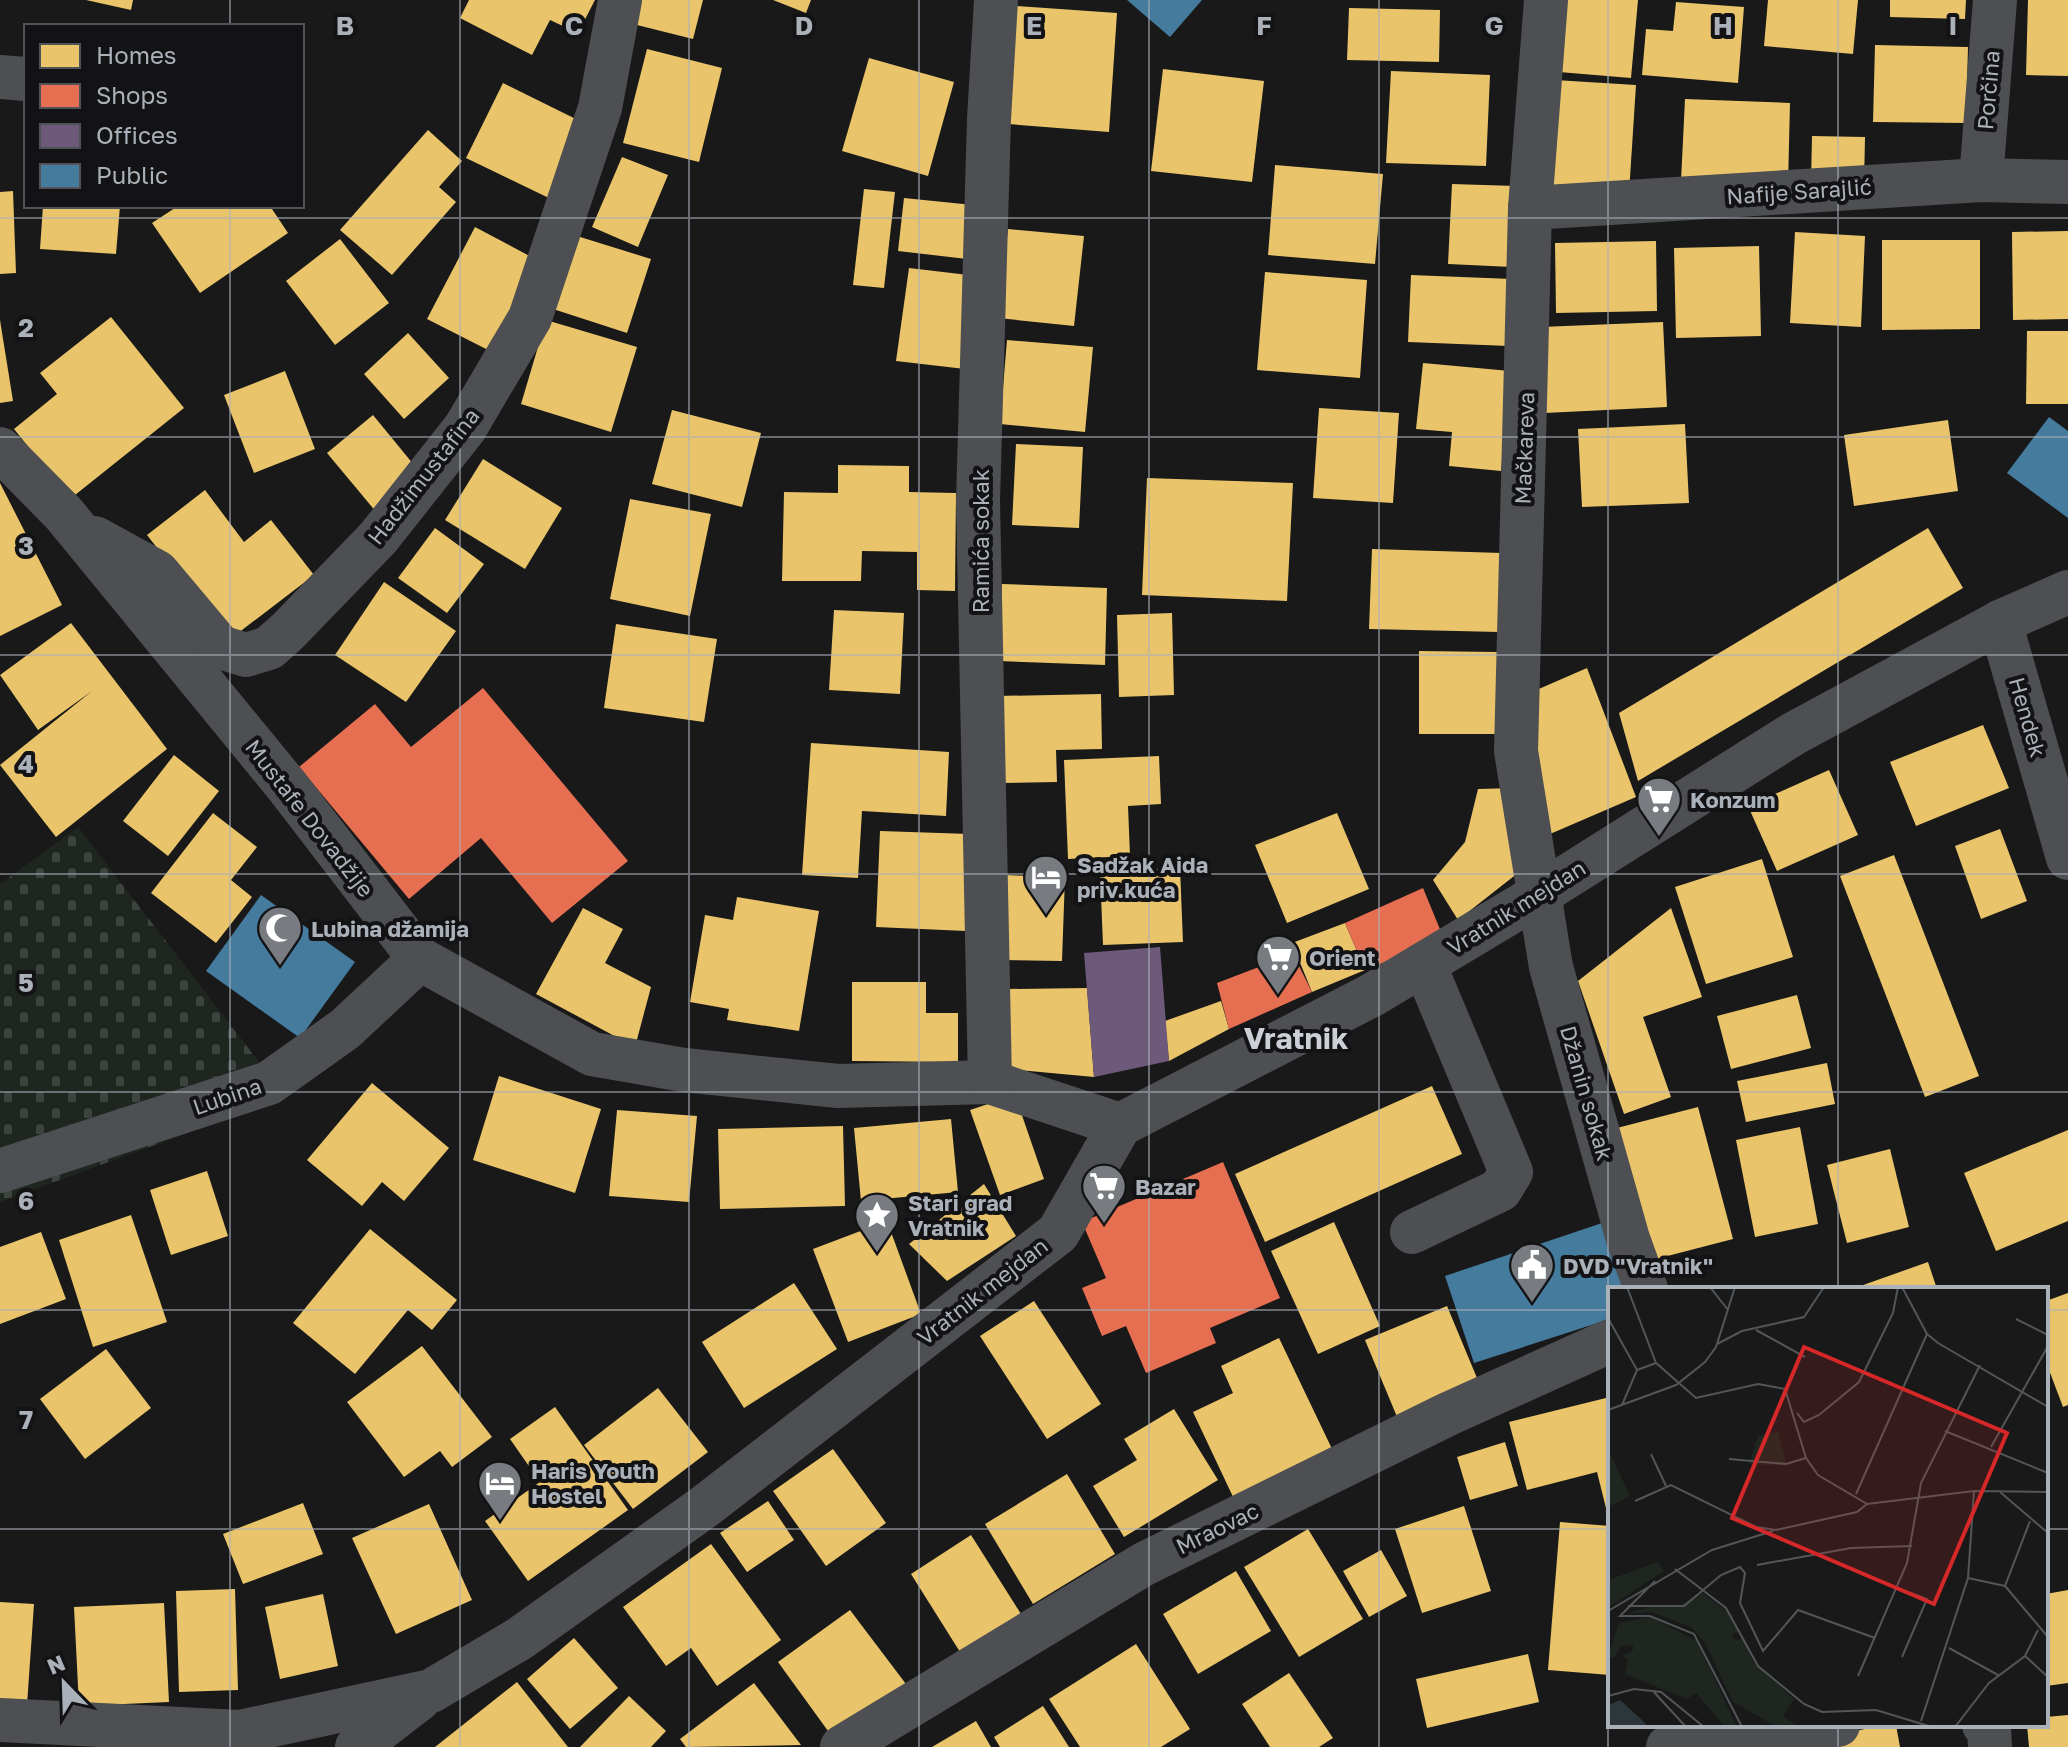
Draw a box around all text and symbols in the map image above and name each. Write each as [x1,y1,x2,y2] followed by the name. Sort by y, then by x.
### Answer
[336,10,354,41] text: B
[565,10,583,41] text: C
[795,10,813,41] text: D
[1026,10,1042,41] text: E
[1256,10,1272,41] text: F
[1484,10,1504,41] text: G
[1713,10,1733,41] text: H
[1949,10,1957,41] text: I
[24,24,304,208] legend
[96,40,177,69] text: Homes
[1971,49,2005,131] street label: Porčina
[96,80,168,109] text: Shops
[96,120,178,149] text: Offices
[96,160,168,189] text: Public
[1726,172,1872,210] street label: Nafije Sarajlić
[18,312,34,343] text: 2
[1509,391,1539,505] street label: Mačkareva
[361,403,485,549] street label: Hadžimustafina
[967,469,994,613] street label: Ramića sokak
[18,530,34,561] text: 3
[2004,674,2052,760] street label: Hendek
[240,734,380,902] street label: Mustafe Dovadžije
[18,748,34,779] text: 4
[1635,775,1683,838] supermarket icon: Konzum
[1690,786,1776,813] place label: Konzum
[1077,851,1208,903] place label: Sadžak Aida priv.kuća
[1022,853,1070,916] hotel icon: Sadžak Aida priv.kuća
[1442,854,1590,960] street label: Vratnik mejdan
[256,904,304,967] mosque icon: Lubina džamija
[311,915,469,942] place label: Lubina džamija
[1254,933,1302,996] supermarket icon: Orient
[1309,944,1376,971] place label: Orient
[18,967,34,998] text: 5
[1244,1020,1349,1056] district label: Vratnik
[1555,1022,1619,1164] street label: Džanin sokak
[189,1072,265,1120] street label: Lubina
[1080,1162,1128,1225] supermarket icon: Bazar
[1135,1173,1196,1200] place label: Bazar
[18,1185,34,1216] text: 6
[908,1189,1012,1241] place label: Stari grad Vratnik
[853,1191,901,1254] place icon: Stari grad Vratnik
[911,1232,1053,1350] street label: Vratnik mejdan
[1508,1241,1556,1304] public building icon: DVD "Vratnik"
[1563,1252,1713,1279] place label: DVD "Vratnik"
[1608,1287,2048,1727] inset map
[19,1404,33,1435] text: 7
[531,1457,655,1509] place label: Haris Youth Hostel
[476,1459,524,1522] hotel icon: Haris Youth Hostel
[1171,1496,1263,1560] street label: Mraovac
[24,1643,104,1723] north arrow
[43,1648,69,1680] text: N

